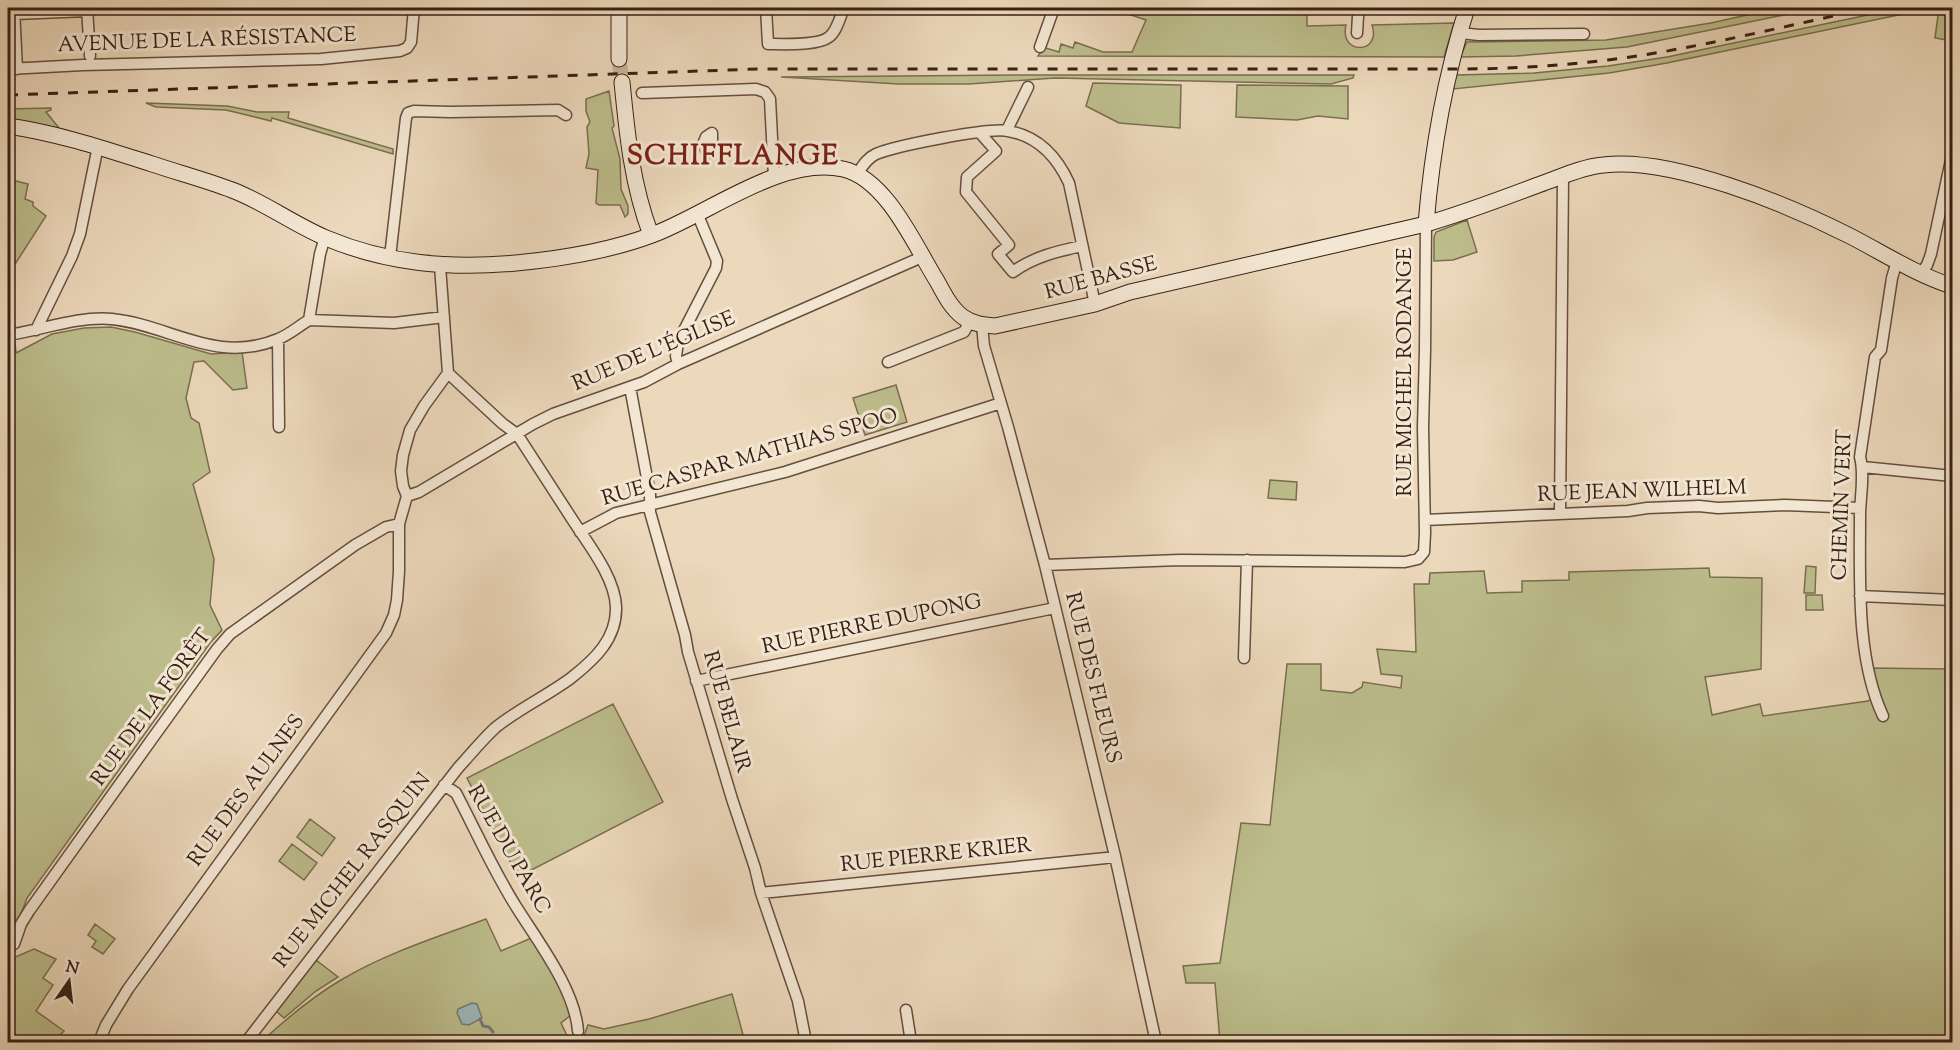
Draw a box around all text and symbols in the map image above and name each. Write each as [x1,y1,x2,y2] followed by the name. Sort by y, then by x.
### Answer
[57,21,357,61] street label: AVENUE DE LA RÉSISTANCE
[627,138,839,177] district label: SCHIFFLANGE
[1391,247,1421,497] street label: RUE MICHEL RODANGE
[1041,250,1161,308] street label: RUE BASSE
[568,304,740,400] street label: RUE DE L'ÉGLISE
[598,401,902,515] street label: RUE CASPAR MATHIAS SPOO
[1825,429,1861,581] street label: CHEMIN VERT
[1537,473,1747,511] street label: RUE JEAN WILHELM
[759,587,985,663] street label: RUE PIERRE DUPONG
[1056,589,1128,767] street label: RUE DES FLEURS
[85,623,220,793] street label: RUE DE LA FORÊT
[694,647,758,777] street label: RUE BELAIR
[181,709,313,873] street label: RUE DES AULNES
[267,767,439,975] street label: RUE MICHEL RASQUIN
[459,780,557,920] street label: RUE DU PARC
[839,831,1033,881] street label: RUE PIERRE KRIER
[39,951,99,1011] north arrow
[63,956,81,982] text: N

